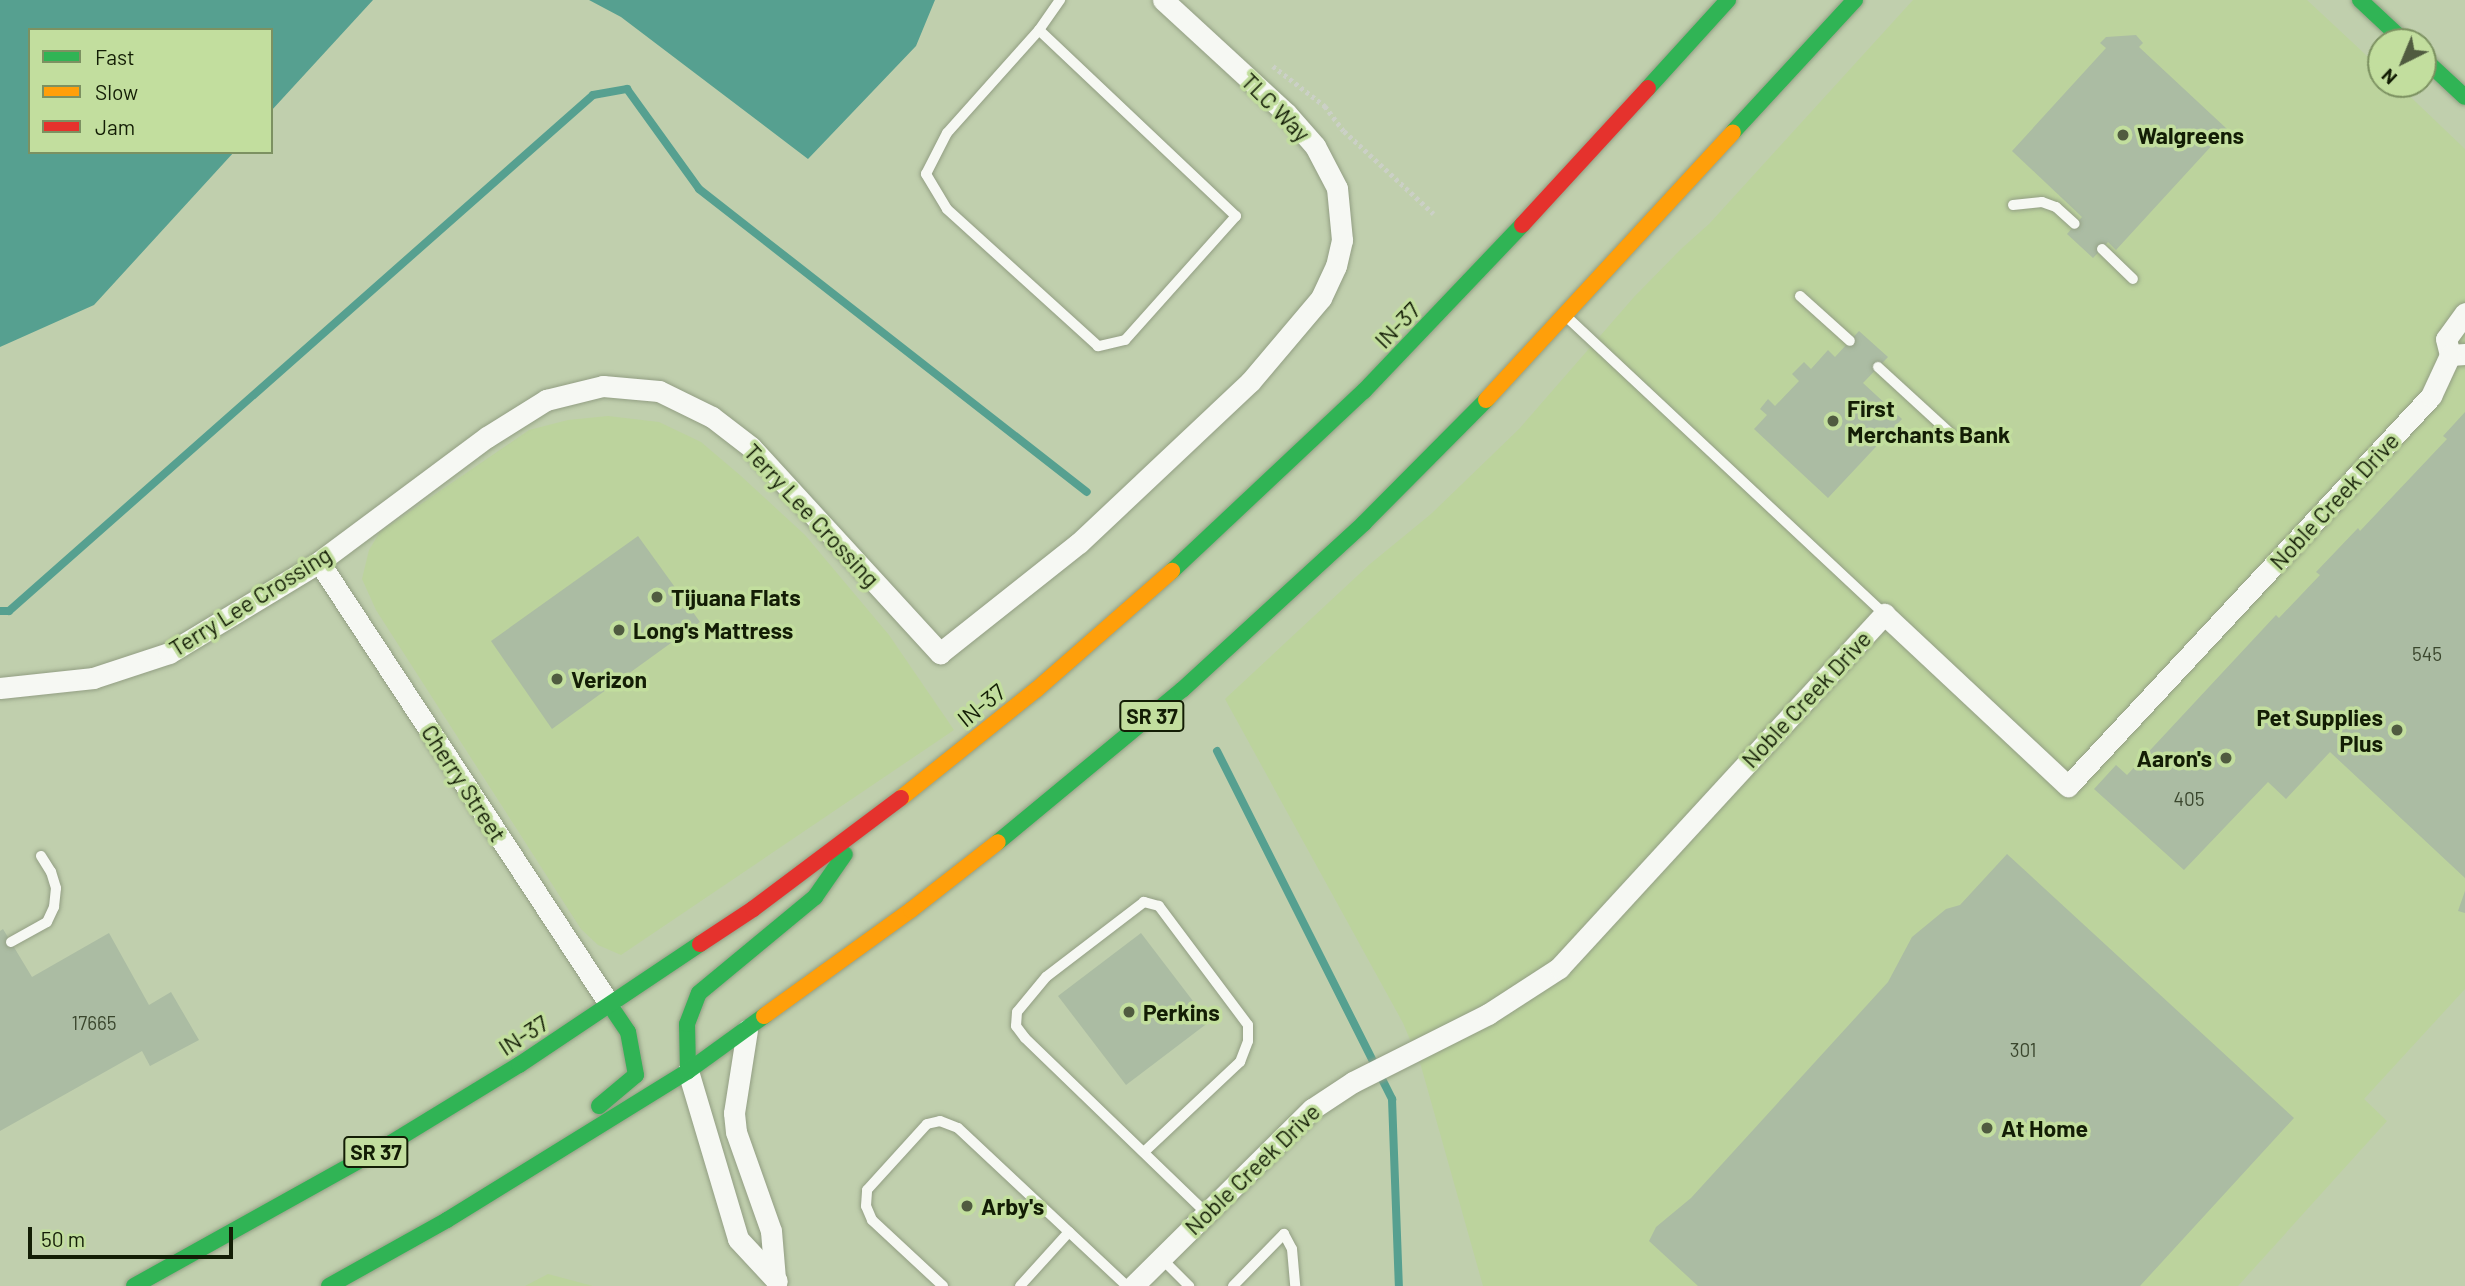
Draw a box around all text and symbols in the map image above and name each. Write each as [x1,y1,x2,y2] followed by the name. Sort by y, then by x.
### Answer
[28,28,273,154] legend
[2367,28,2437,98] north arrow
[95,44,135,69] text: Fast
[2376,65,2401,90] text: N
[1236,67,1316,147] street label: TLC Way
[95,79,138,104] text: Slow
[95,114,135,139] text: Jam
[2137,121,2244,149] place label: Walgreens
[2115,127,2131,143] marker: Walgreens
[1369,296,1425,354] street label: IN-37
[1847,394,2010,448] place label: First Merchants Bank
[1825,413,1841,429] marker: First Merchants Bank
[2264,427,2404,575] street label: Noble Creek Drive
[739,438,885,592] street label: Terry Lee Crossing
[164,540,336,662] street label: Terry Lee Crossing
[671,583,801,611] place label: Tijuana Flats
[649,589,665,605] marker: Tijuana Flats
[633,616,793,644] place label: Long's Mattress
[611,622,627,638] marker: Long's Mattress
[1736,625,1876,773] street label: Noble Creek Drive
[2412,643,2442,665] house number: 545
[571,665,647,693] place label: Verizon
[549,671,565,687] marker: Verizon
[952,678,1010,732] street label: IN-37
[1119,698,1185,734] road number: SR 37
[2257,703,2383,757] place label: Pet Supplies Plus
[416,719,512,847] street label: Cherry Street
[2389,722,2405,738] marker: Pet Supplies Plus
[2137,744,2212,772] place label: Aaron's
[2218,750,2234,766] marker: Aaron's
[2174,788,2204,810] house number: 405
[1143,998,1220,1026] place label: Perkins
[1121,1004,1137,1020] marker: Perkins
[493,1009,553,1061] street label: IN-37
[72,1012,116,1034] house number: 17665
[2010,1039,2036,1061] house number: 301
[1179,1098,1325,1240] street label: Noble Creek Drive
[2001,1114,2088,1142] place label: At Home
[1979,1120,1995,1136] marker: At Home
[343,1134,409,1170] road number: SR 37
[981,1192,1044,1220] place label: Arby's
[959,1198,975,1214] marker: Arby's
[32,1212,236,1256] scale bar
[41,1226,85,1251] text: 50 m

